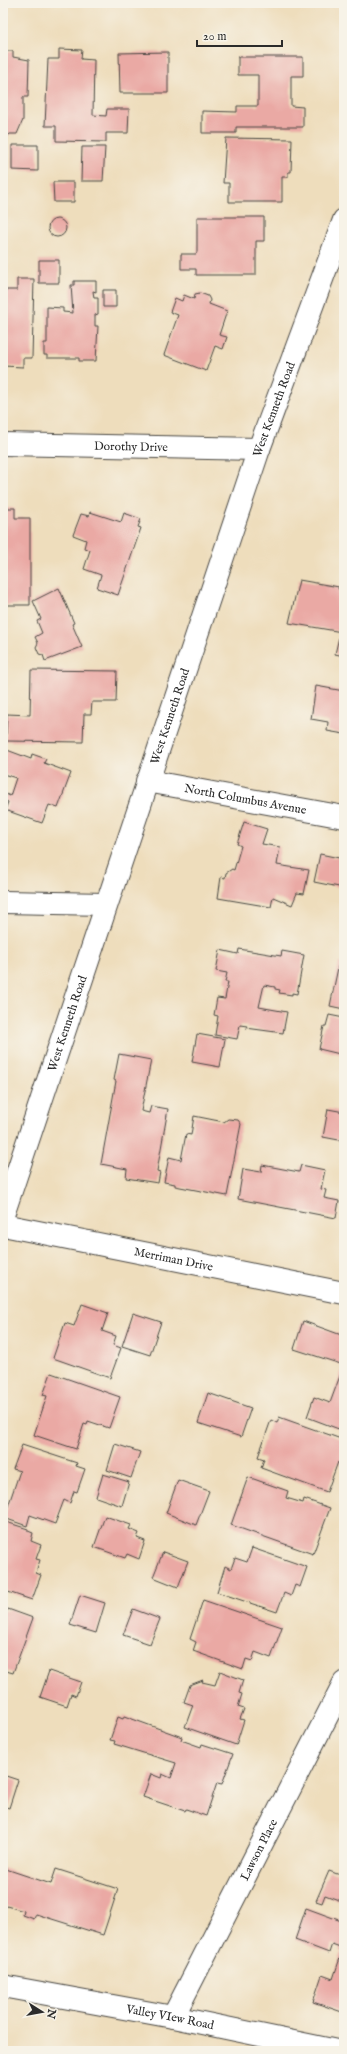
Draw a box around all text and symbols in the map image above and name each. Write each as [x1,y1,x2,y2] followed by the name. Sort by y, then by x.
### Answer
[197,22,282,48] scale bar
[203,29,226,44] text: 20 m
[249,359,298,459] street label: West Kenneth Road
[94,438,169,455] street label: Dorothy Drive
[147,666,193,766] street label: West Kenneth Road
[183,780,308,818] street label: North Columbus Avenue
[44,973,90,1073] street label: West Kenneth Road
[133,1244,215,1274] street label: Merriman Drive
[237,1816,281,1883] street label: Lawson Place
[22,1992,62,2032] north arrow
[124,2001,216,2033] street label: Valley VIew Road
[43,2007,59,2020] text: N

